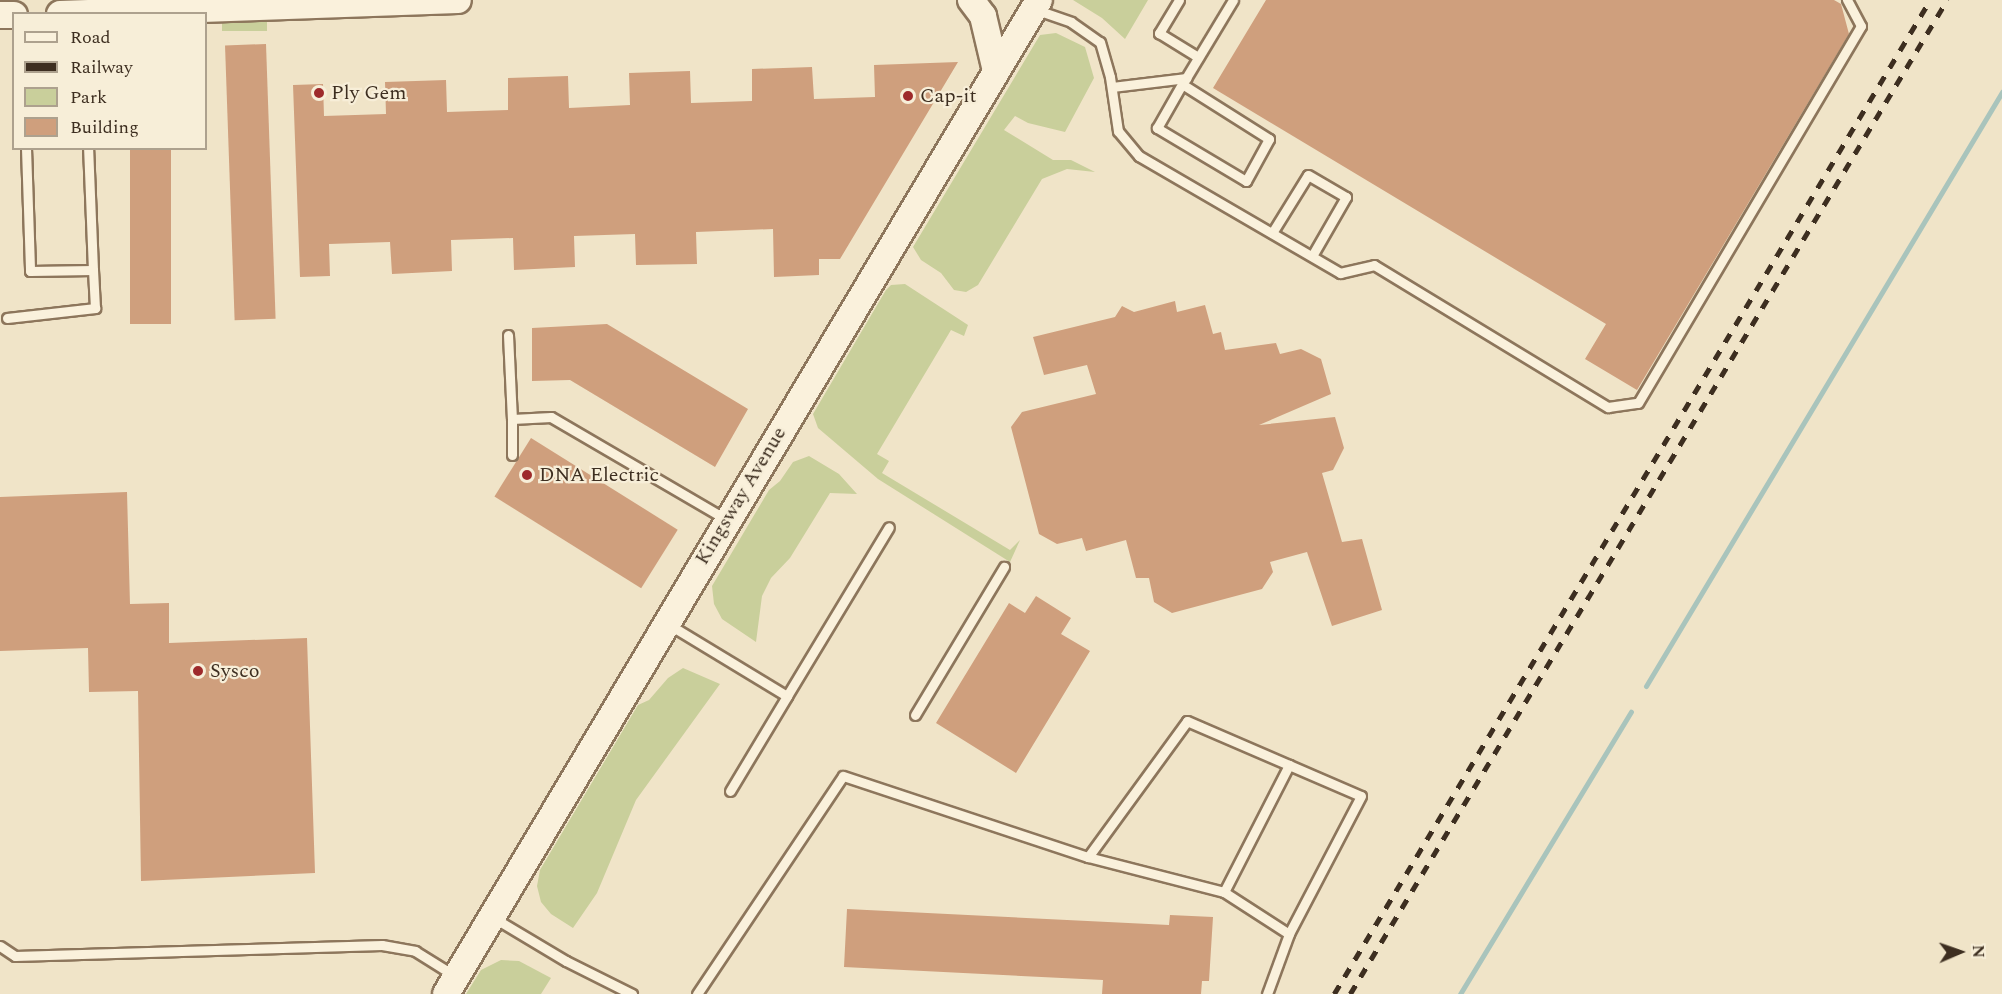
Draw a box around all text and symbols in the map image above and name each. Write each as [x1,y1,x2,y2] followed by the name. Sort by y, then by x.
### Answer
[12,12,207,150] legend
[70,24,111,51] text: Road
[70,54,133,81] text: Railway
[331,81,406,105] place label: Ply Gem
[70,84,107,111] text: Park
[920,84,977,108] place label: Cap-it
[312,86,326,100] marker: Ply Gem
[901,89,915,103] marker: Cap-it
[70,114,139,141] text: Building
[690,423,792,569] street label: Kingsway Avenue
[539,463,659,487] place label: DNA Electric
[520,468,534,482] marker: DNA Electric
[210,659,260,683] place label: Sysco
[191,664,205,678] marker: Sysco
[1930,922,1990,982] north arrow
[1966,944,1990,958] text: N

